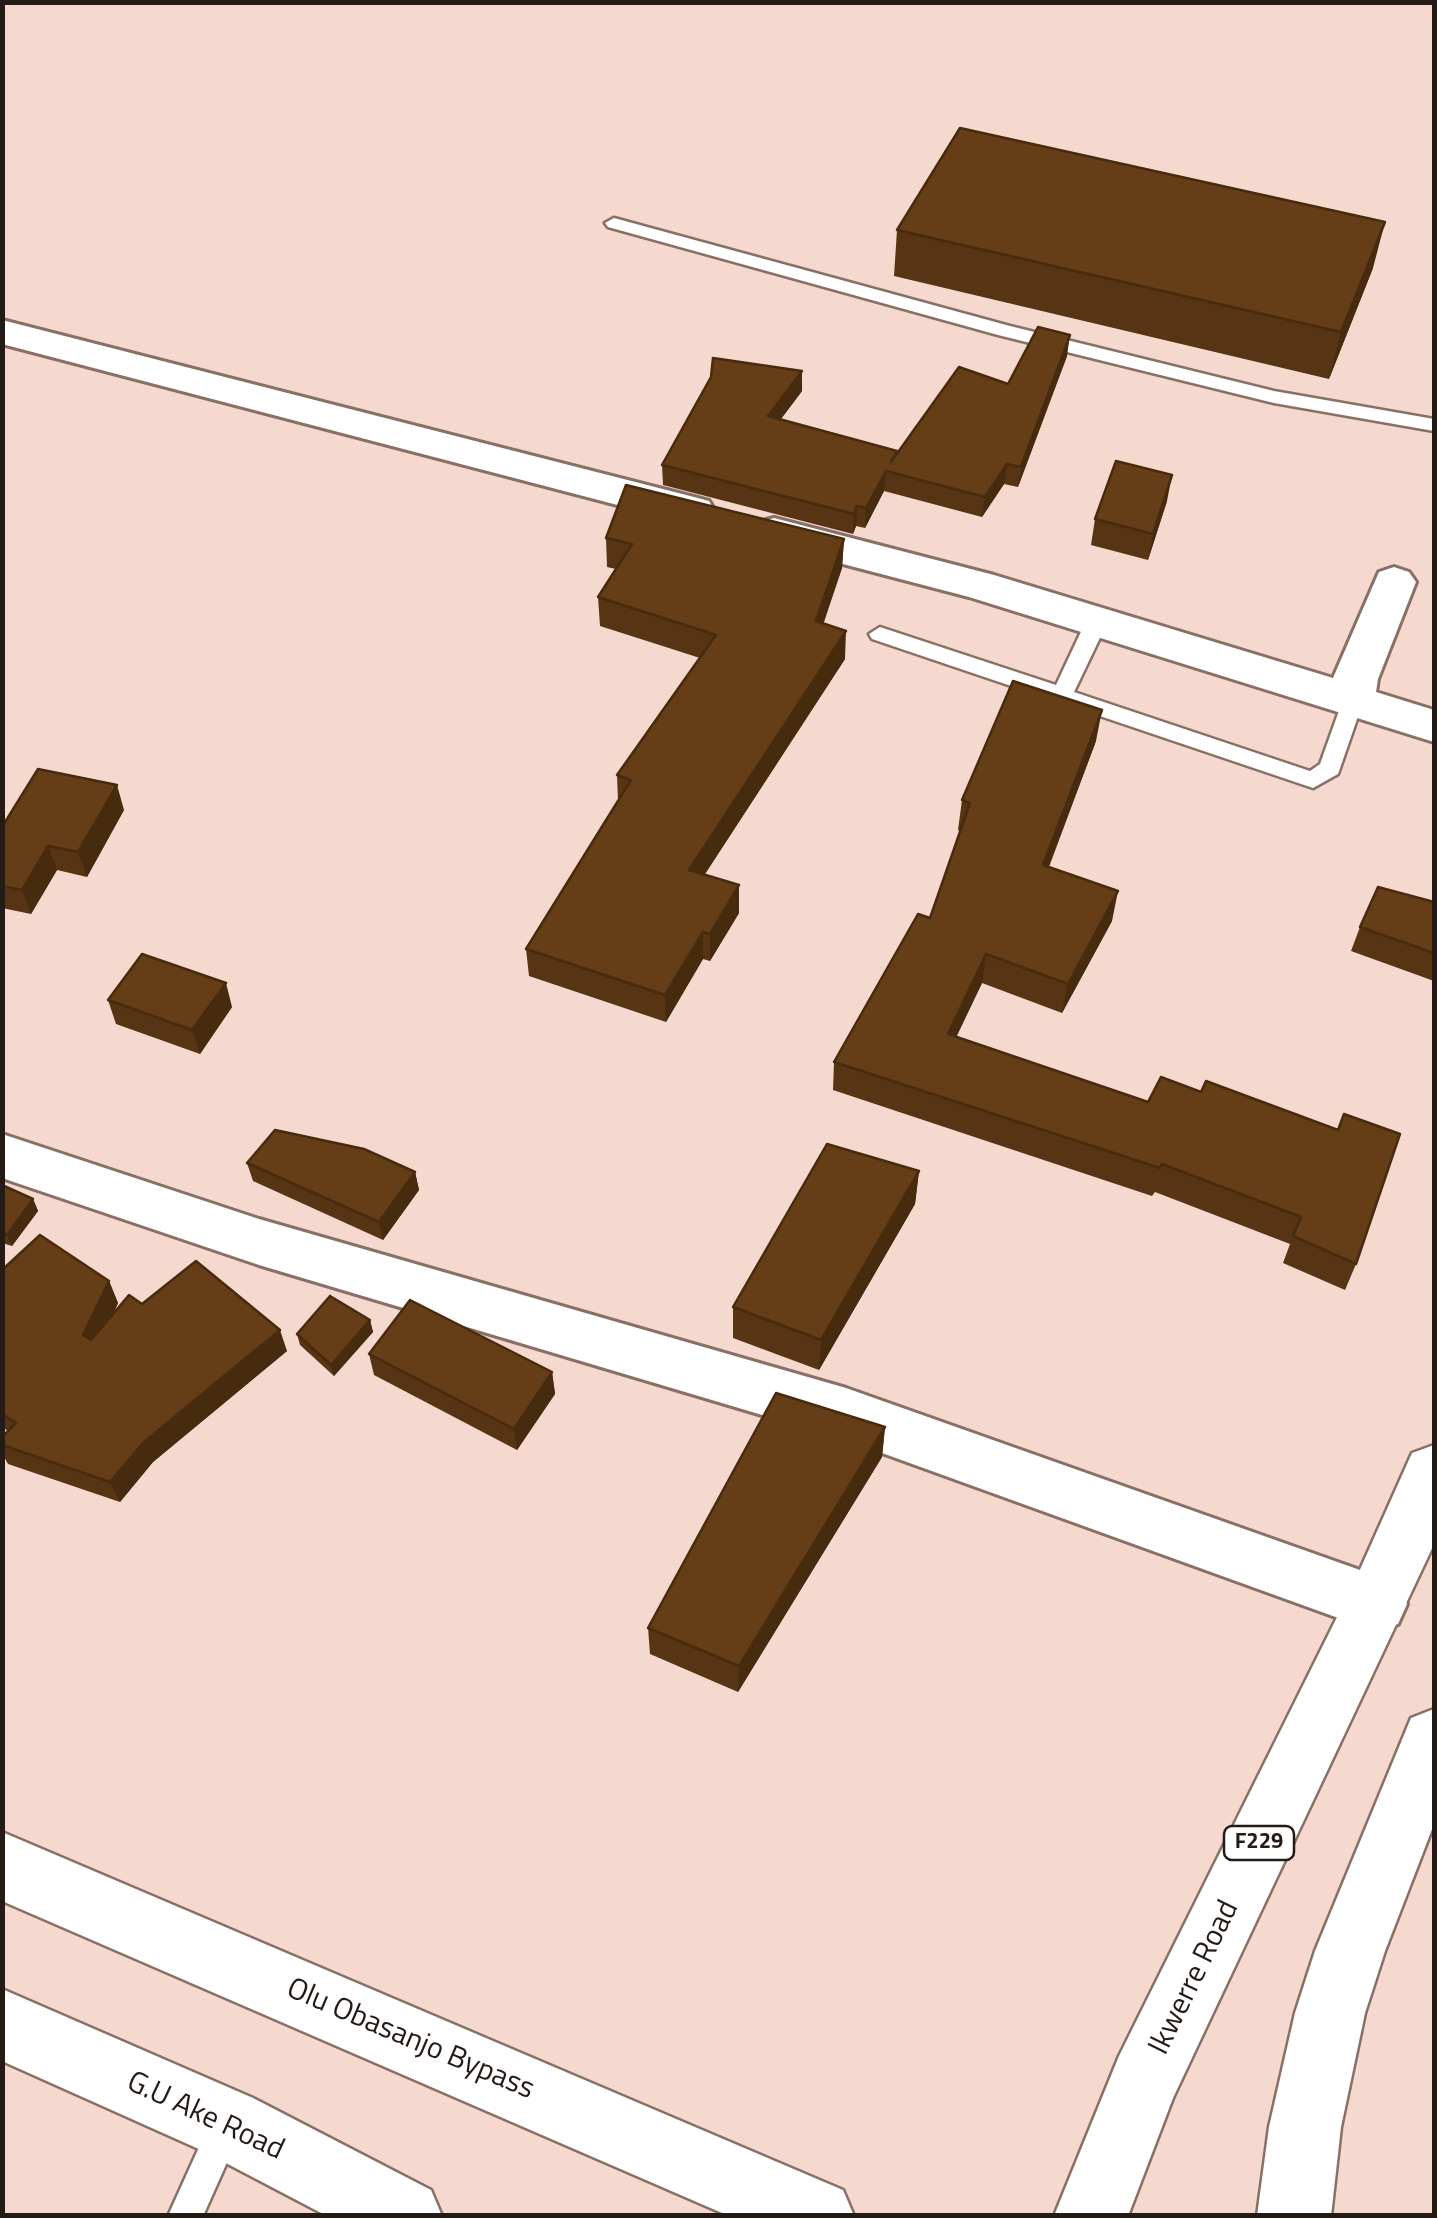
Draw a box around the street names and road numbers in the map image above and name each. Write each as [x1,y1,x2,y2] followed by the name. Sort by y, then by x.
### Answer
[1224,1826,1294,1860] road number: F229
[1142,1895,1248,2061] street label: Ikwerre Road
[281,1972,539,2108] street label: Olu Obasanjo Bypass
[121,2065,289,2169] street label: G.U Ake Road

